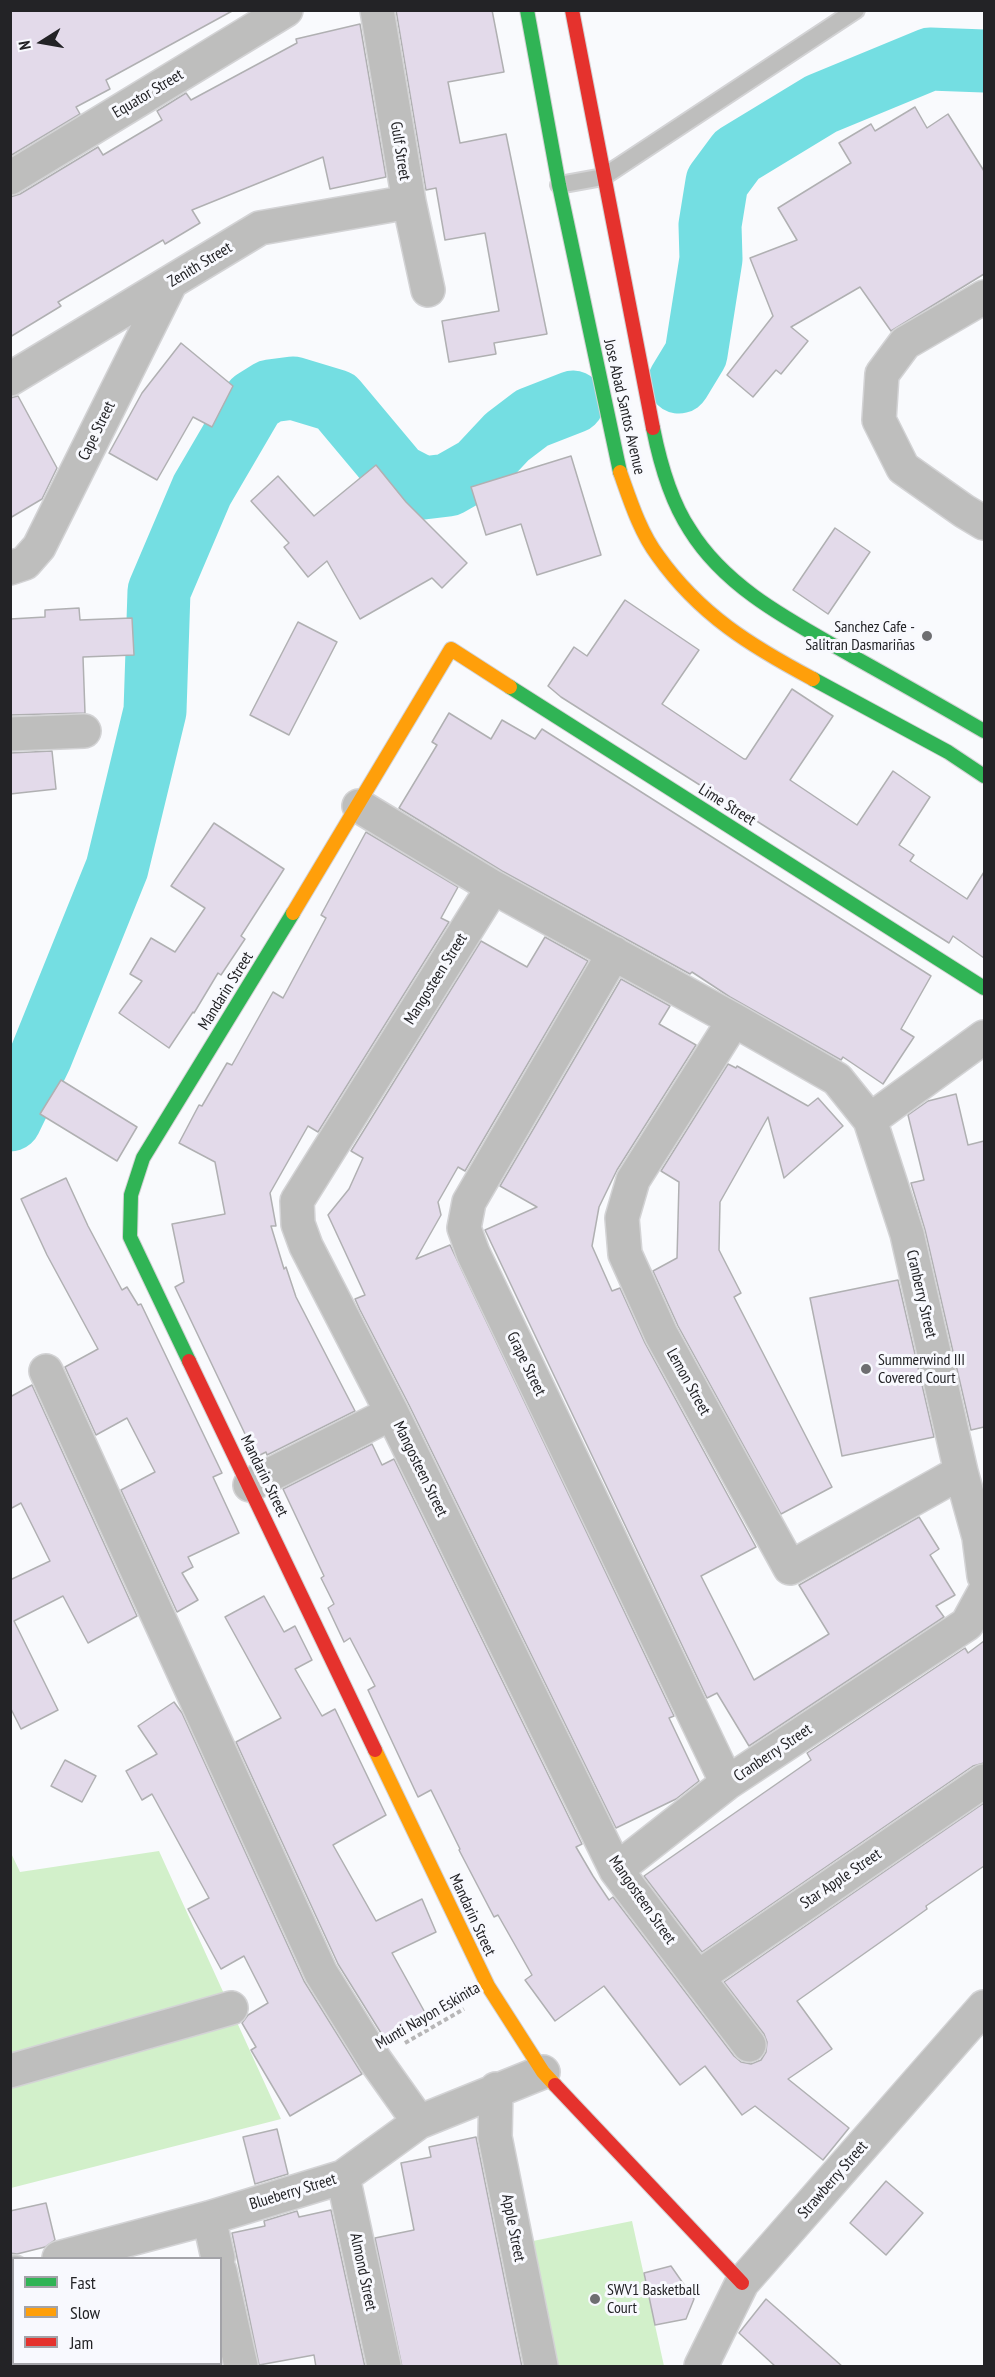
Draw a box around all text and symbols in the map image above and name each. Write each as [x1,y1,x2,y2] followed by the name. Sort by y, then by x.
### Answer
[12,12,72,72] north arrow
[14,39,35,52] text: N
[109,65,187,123] street label: Equator Street
[386,120,414,182] street label: Gulf Street
[164,238,236,292] street label: Zenith Street
[599,338,649,476] street label: Jose Abad Santos Avenue
[74,398,120,464] street label: Cape Street
[805,617,915,655] place label: Sanchez Cafe - Salitran Dasmariñas
[920,629,934,643] marker: Sanchez Cafe - Salitran Dasmariñas
[695,780,759,830] street label: Lime Street
[400,930,472,1028] street label: Mangosteen Street
[194,948,258,1034] street label: Mandarin Street
[902,1248,940,1340] street label: Cranberry Street
[502,1329,550,1399] street label: Grape Street
[662,1345,714,1419] street label: Lemon Street
[878,1350,965,1388] place label: Summerwind III Covered Court
[859,1362,873,1376] marker: Summerwind III Covered Court
[389,1418,451,1520] street label: Mangosteen Street
[236,1432,292,1520] street label: Mandarin Street
[730,1720,816,1786] street label: Cranberry Street
[797,1845,885,1913] street label: Star Apple Street
[604,1852,680,1948] street label: Mangosteen Street
[445,1871,499,1959] street label: Mandarin Street
[373,1978,483,2054] street label: Munti Nayon Eskinita
[794,2137,872,2223] street label: Strawberry Street
[247,2170,339,2214] street label: Blueberry Street
[497,2193,529,2263] street label: Apple Street
[345,2231,381,2313] street label: Almond Street
[12,2257,222,2365] legend
[70,2271,96,2294] text: Fast
[607,2280,700,2318] place label: SWV1 Basketball Court
[588,2292,602,2306] marker: SWV1 Basketball Court
[70,2301,100,2324] text: Slow
[70,2331,93,2354] text: Jam

